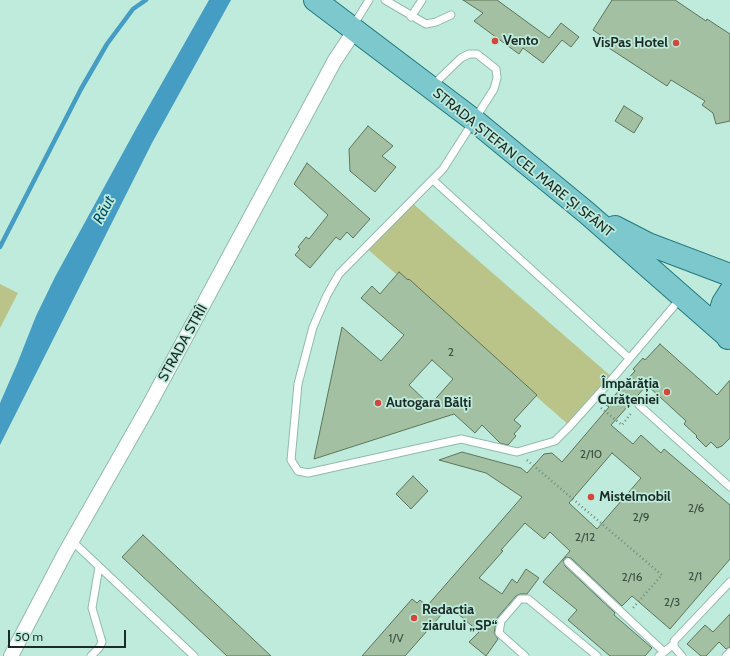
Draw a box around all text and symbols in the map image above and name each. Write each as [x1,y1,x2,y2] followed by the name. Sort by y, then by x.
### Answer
[503,33,539,49] place label: Vento
[592,35,668,51] place label: VisPas Hotel
[490,36,500,46] marker: Vento
[671,38,681,48] marker: VisPas Hotel
[429,85,617,241] street label: STRADA ȘTEFAN CEL MARE ȘI SFÂNT
[89,193,119,227] water label: Răut
[155,301,211,385] street label: STRADA STRÎI
[448,345,454,359] house number: 2
[598,376,659,408] place label: Împărăția Curățeniei
[662,387,672,397] marker: Împărăția Curățeniei
[386,395,471,411] place label: Autogara Bălți
[373,398,383,408] marker: Autogara Bălți
[580,447,602,461] house number: 2/10
[599,489,671,505] place label: Mistelmobil
[586,492,596,502] marker: Mistelmobil
[688,501,704,515] house number: 2/6
[633,510,649,524] house number: 2/9
[575,530,595,544] house number: 2/12
[688,569,702,583] house number: 2/1
[622,570,642,584] house number: 2/16
[664,595,680,609] house number: 2/3
[422,602,497,634] place label: Redactia ziarului „SP“
[409,613,419,623] marker: Redactia ziarului „SP“
[10,622,128,648] scale bar
[15,629,43,644] text: 50 m
[388,631,404,645] house number: 1/V

